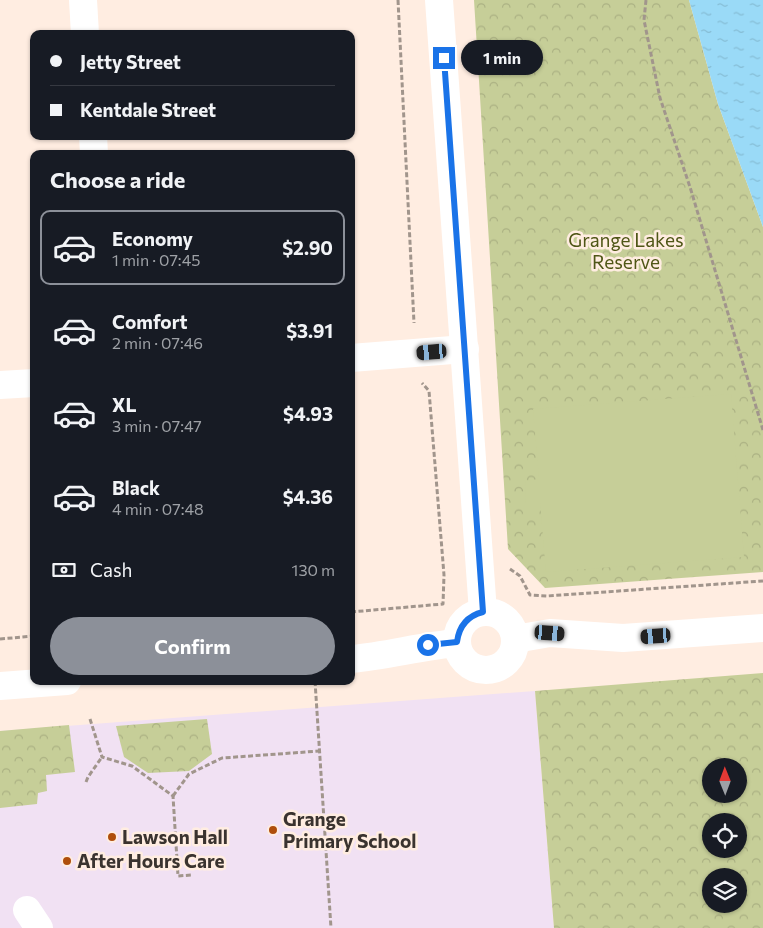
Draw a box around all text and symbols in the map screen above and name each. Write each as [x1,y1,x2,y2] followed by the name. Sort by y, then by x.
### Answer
[462,40,544,76] callout: 1 min
[433,47,455,69] route end
[483,48,521,67] text: 1 min
[80,50,181,73] text: Jetty Street
[80,98,216,121] text: Kentdale Street
[50,166,185,193] text: Choose a ride
[52,225,97,270] icon: car
[112,227,193,250] text: Economy
[568,228,684,273] park label: Grange Lakes Reserve
[282,236,333,259] text: $2.90
[112,250,200,269] text: 1 min · 07:45
[52,308,97,353] icon: car
[112,310,188,333] text: Comfort
[286,319,333,342] text: $3.91
[112,333,203,352] text: 2 min · 07:46
[416,343,447,361] car
[52,391,97,436] icon: car
[112,393,137,416] text: XL
[283,402,333,425] text: $4.93
[112,416,202,435] text: 3 min · 07:47
[52,474,97,519] icon: car
[112,476,160,499] text: Black
[283,485,333,508] text: $4.36
[112,499,204,518] text: 4 min · 07:48
[50,556,78,584] icon: cash
[90,558,132,581] text: Cash
[292,560,335,579] text: 130 m
[50,617,335,675] button: Confirm
[534,624,565,642] car
[640,627,671,645] car
[417,634,439,656] route start
[702,758,748,802] north arrow
[702,758,747,913] map controls
[283,807,416,852] place label: Grange Primary School
[702,813,747,858] button: locate
[267,824,279,836] marker: Grange Primary School
[122,825,228,848] place label: Lawson Hall
[106,831,118,843] marker: Lawson Hall
[77,849,225,872] place label: After Hours Care
[61,855,73,867] marker: After Hours Care
[702,868,747,913] button: layers

